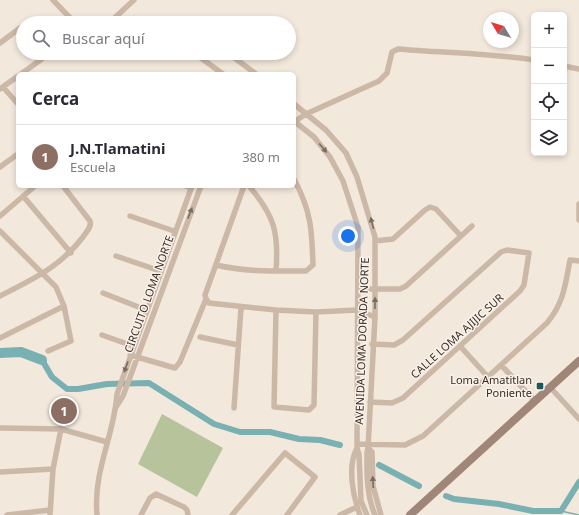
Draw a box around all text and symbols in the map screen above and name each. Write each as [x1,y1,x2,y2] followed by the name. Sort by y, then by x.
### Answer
[483,12,519,48] north arrow
[531,12,567,156] map controls
[531,12,567,48] button: +
[16,16,296,60] search box
[30,27,52,49] icon: search
[62,28,145,48] text: Buscar aquí
[531,48,567,84] button: −
[531,84,567,120] button: locate
[32,87,79,110] text: Cerca
[531,120,567,156] button: layers
[70,138,166,158] text: J.N.Tlamatini
[318,143,327,153] one-way arrow
[41,148,49,166] text: 1
[242,148,280,166] text: 380 m
[70,158,116,176] text: Escuela
[187,207,193,219] one-way arrow
[369,216,375,228] one-way arrow
[338,226,358,246] your location
[120,233,177,354] street label: CIRCUITO LOMA NORTE
[351,257,372,425] street label: AVENIDA LOMA DORADA NORTE
[407,290,506,381] street label: CALLE LOMA AJIJIC SUR
[372,296,378,309] one-way arrow
[122,362,128,374] one-way arrow
[450,372,532,400] place label: Loma Amatitlan Poniente
[535,381,545,391] marker: Loma Amatitlan Poniente
[51,396,77,426] pin: 1
[369,476,376,488] one-way arrow

